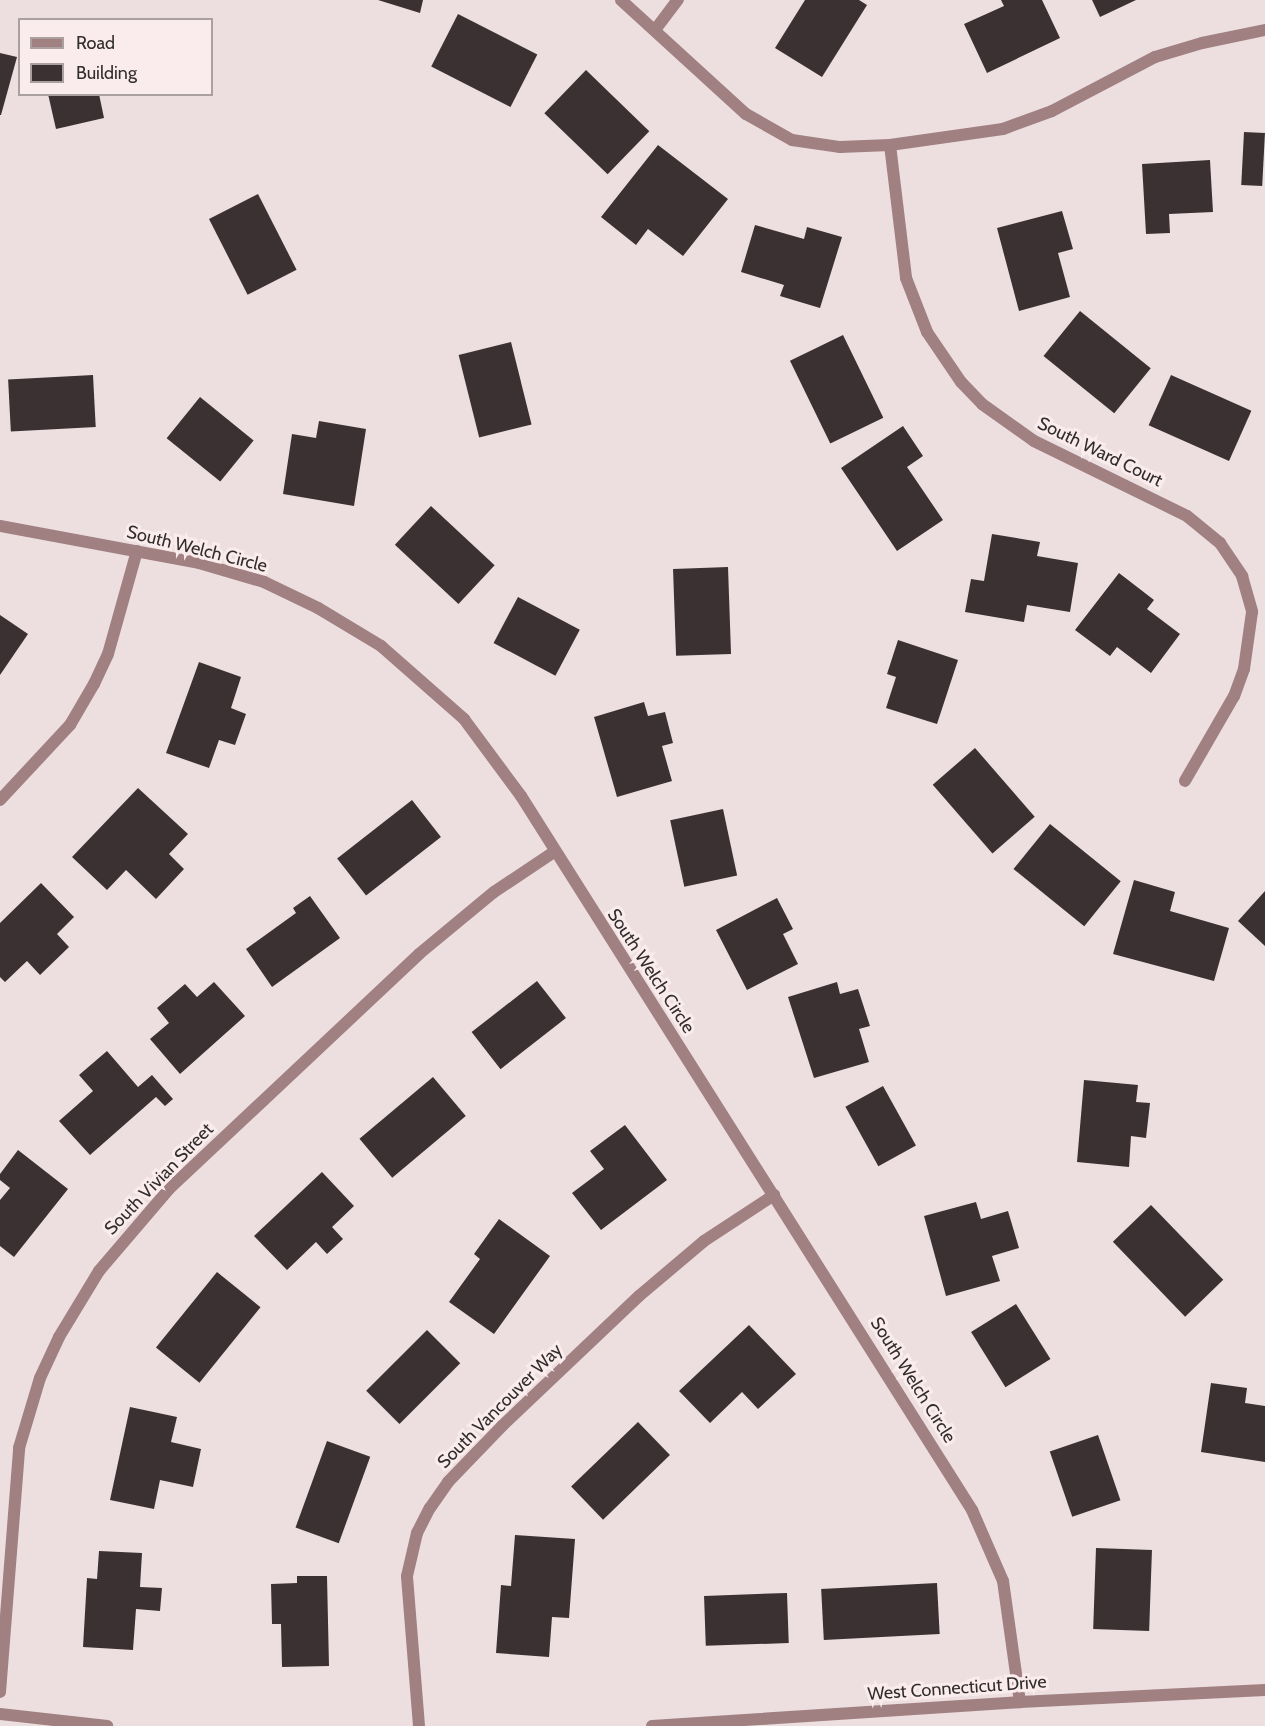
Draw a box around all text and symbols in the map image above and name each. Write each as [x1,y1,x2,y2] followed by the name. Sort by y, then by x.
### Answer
[18,18,213,96] legend
[76,32,115,54] text: Road
[76,62,137,84] text: Building
[1034,412,1166,492] street label: South Ward Court
[125,521,269,577] street label: South Welch Circle
[603,905,699,1037] street label: South Welch Circle
[100,1119,218,1239] street label: South Vivian Street
[866,1313,960,1447] street label: South Welch Circle
[433,1339,567,1473] street label: South Vancouver Way
[867,1671,1047,1705] street label: West Connecticut Drive

